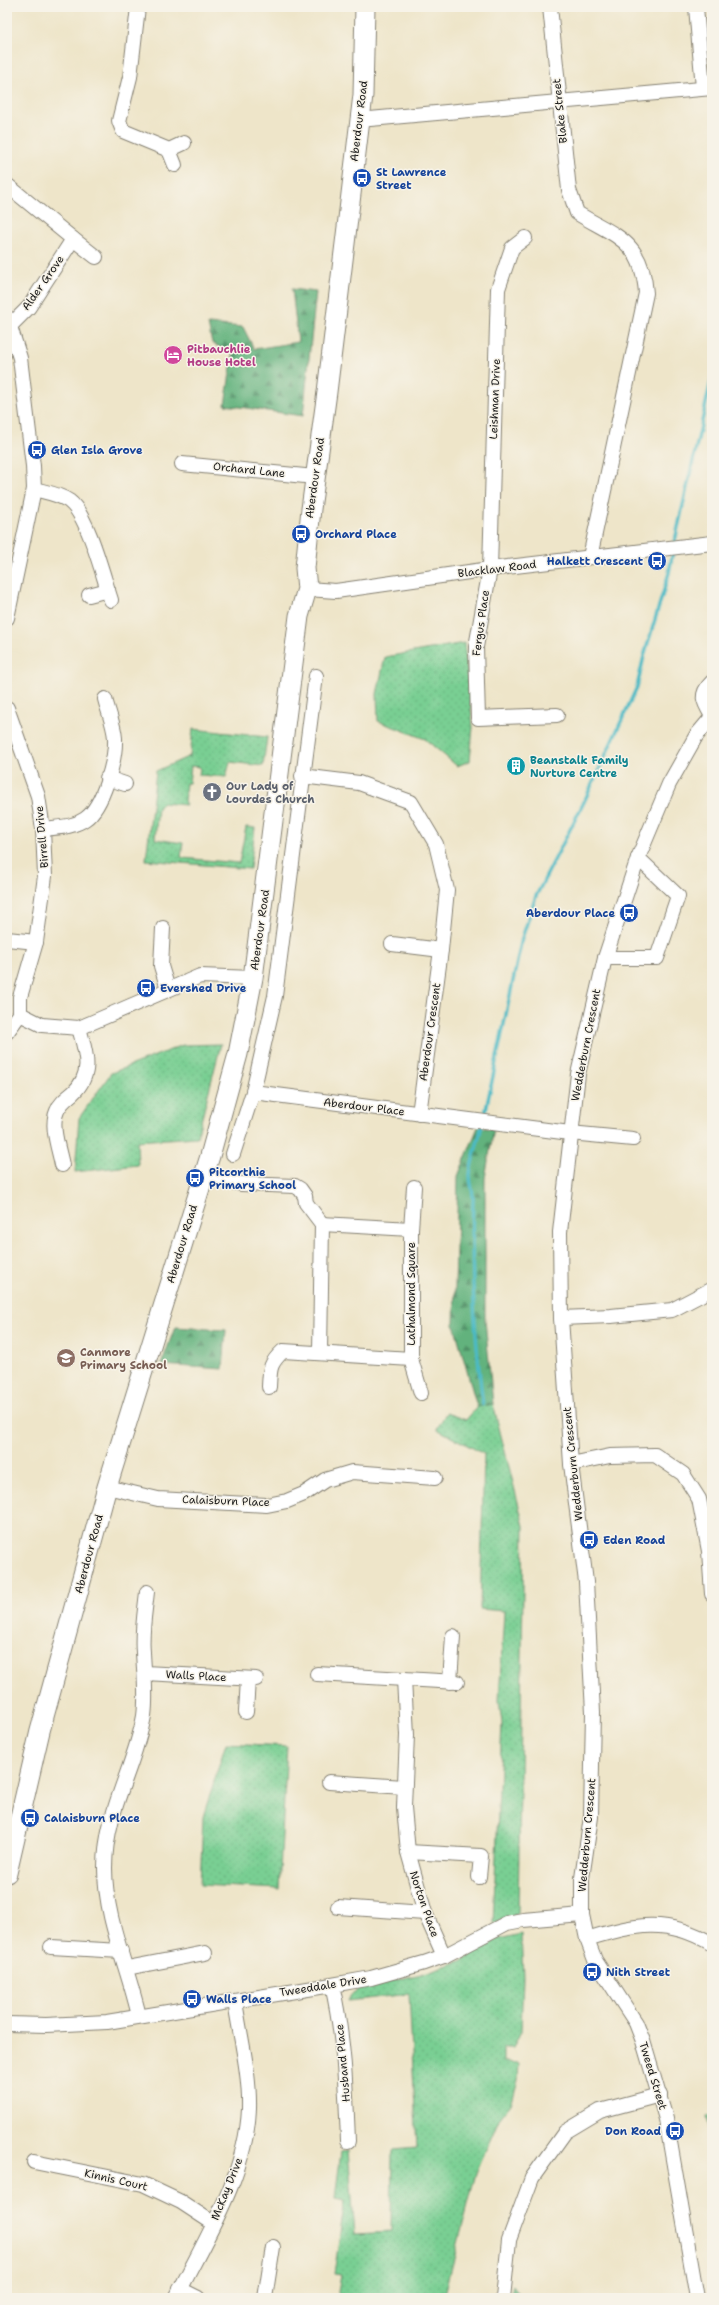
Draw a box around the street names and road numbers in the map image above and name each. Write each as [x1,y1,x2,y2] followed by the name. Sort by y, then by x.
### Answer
[549,78,571,144] street label: Blake Street
[347,80,371,162] street label: Aberdour Road
[18,252,68,314] street label: Alder Grove
[486,358,504,440] street label: Leishman Drive
[302,437,328,519] street label: Aberdour Road
[212,459,286,481] street label: Orchard Lane
[457,557,537,581] street label: Blacklaw Road
[469,589,493,657] street label: Fergus Place
[32,805,52,869] street label: Birrell Drive
[247,889,273,971] street label: Aberdour Road
[416,982,444,1082] street label: Aberdour Crescent
[568,987,604,1102] street label: Wedderburn Crescent
[322,1095,406,1119] street label: Aberdour Place
[163,1203,201,1285] street label: Aberdour Road
[404,1242,419,1346] street label: Lathalmond Square
[560,1406,586,1522] street label: Wedderburn Crescent
[182,1492,270,1510] street label: Calaisburn Place
[71,1513,107,1595] street label: Aberdour Road
[165,1667,227,1685] street label: Walls Place
[575,1777,599,1893] street label: Wedderburn Crescent
[406,1869,442,1939] street label: Norton Place
[278,1972,368,2000] street label: Tweeddale Drive
[332,2023,354,2103] street label: Husband Place
[636,2040,671,2112] street label: Tweed Street
[208,2155,246,2223] street label: McKay Drive
[83,2165,149,2195] street label: Kinnis Court

